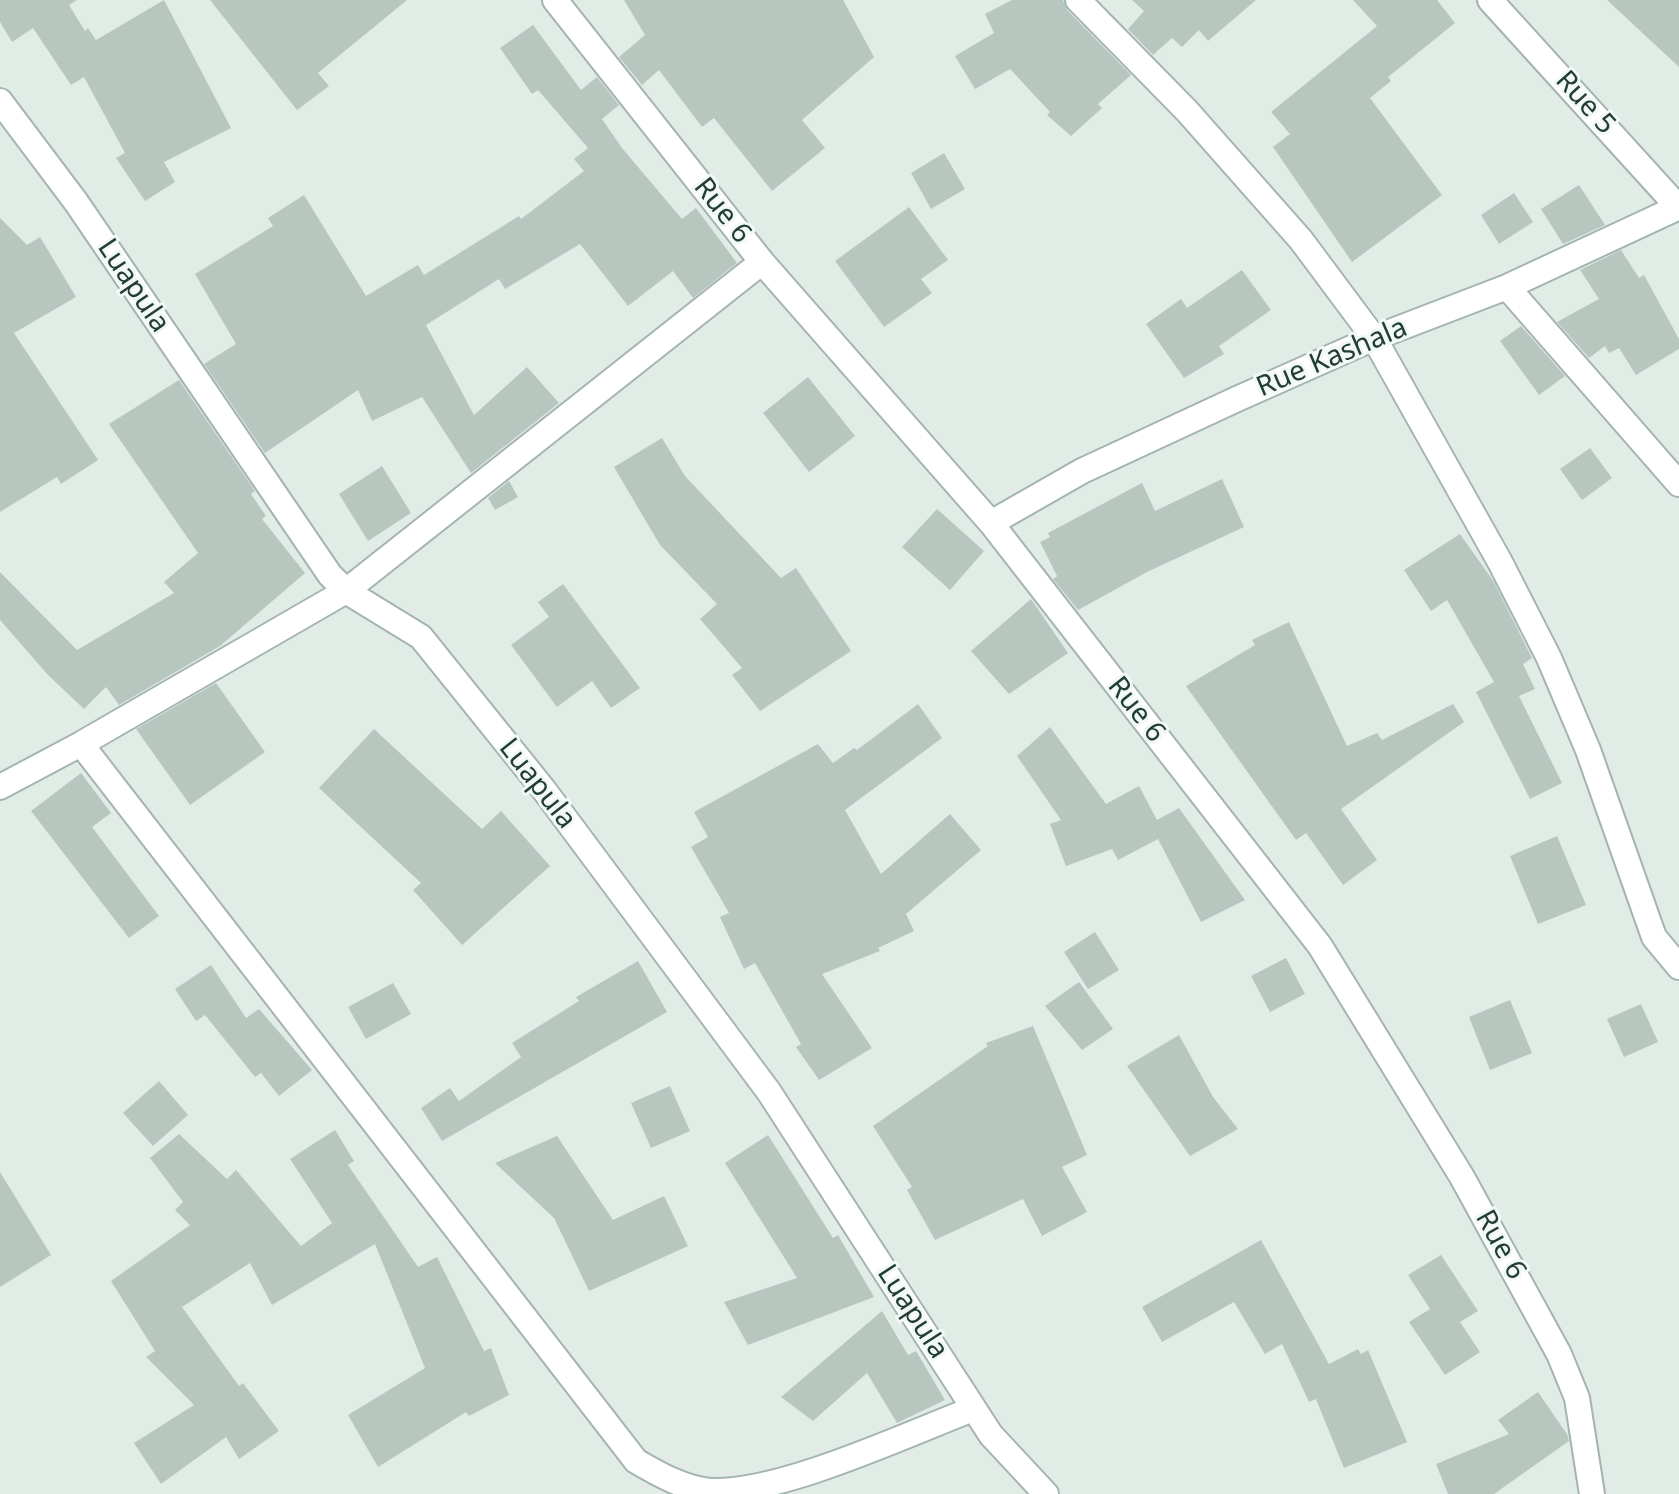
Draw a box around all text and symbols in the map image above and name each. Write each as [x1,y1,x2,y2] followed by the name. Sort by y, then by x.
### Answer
[1548,64,1622,142] street label: Rue 5
[686,172,758,250] street label: Rue 6
[90,233,176,339] street label: Luapula
[1252,311,1412,405] street label: Rue Kashala
[1100,671,1172,749] street label: Rue 6
[491,732,583,836] street label: Luapula
[1467,1205,1533,1285] street label: Rue 6
[869,1259,955,1365] street label: Luapula

